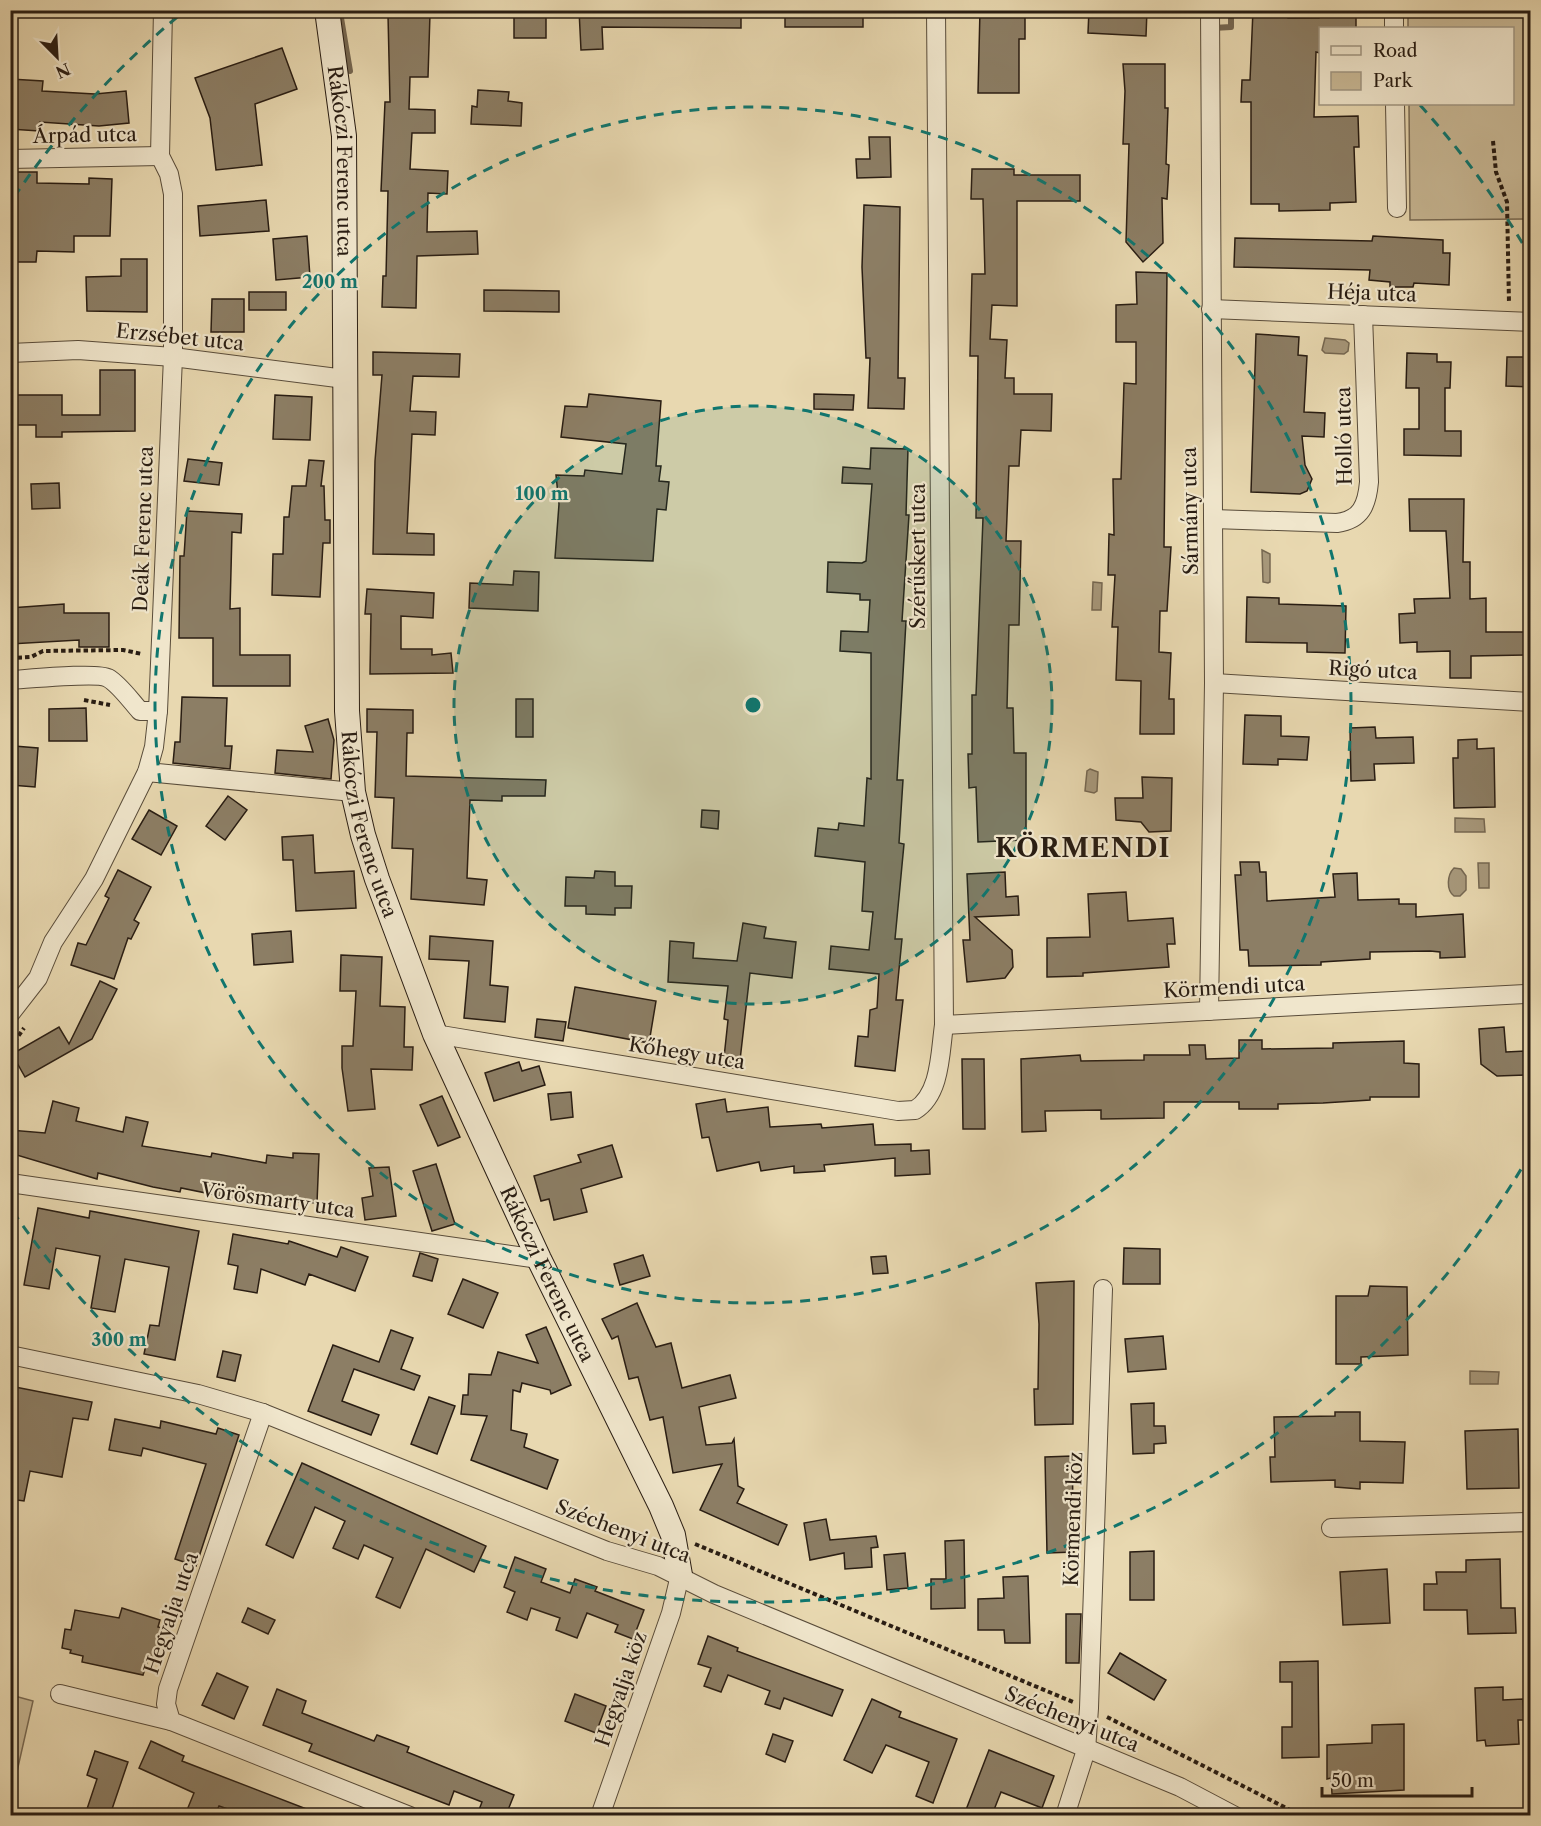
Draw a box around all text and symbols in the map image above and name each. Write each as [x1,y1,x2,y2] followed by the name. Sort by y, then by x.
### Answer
[27,27,87,87] north arrow
[1319,27,1514,105] legend
[1373,40,1418,62] text: Road
[53,59,74,83] text: N
[323,64,357,257] street label: Rákóczi Ferenc utca
[1373,70,1414,92] text: Park
[32,121,138,148] street label: Árpád utca
[302,271,358,293] text: 200 m
[1327,279,1418,307] street label: Héja utca
[115,318,246,356] street label: Erzsébet utca
[1331,386,1357,486] street label: Holló utca
[128,445,158,612] street label: Deák Ferenc utca
[1177,446,1203,575] street label: Sármány utca
[515,483,569,505] text: 100 m
[906,483,930,629] street label: Szérűskert utca
[1328,656,1419,684] street label: Rigó utca
[743,695,763,715] centre of rings
[336,730,403,921] street label: Rákóczi Ferenc utca
[995,831,1171,864] district label: KÖRMENDI
[1163,971,1306,1003] street label: Körmendi utca
[627,1032,747,1074] street label: Kőhegy utca
[199,1177,357,1223] street label: Vörösmarty utca
[495,1182,600,1366] street label: Rákóczi Ferenc utca
[91,1329,147,1351] text: 300 m
[1059,1451,1087,1587] street label: Körmendi köz
[552,1494,694,1568] street label: Széchenyi utca
[139,1548,203,1677] street label: Hegyalja utca
[590,1628,652,1750] street label: Hegyalja köz
[1001,1681,1143,1757] street label: Széchenyi utca
[1322,1760,1472,1798] scale bar
[1331,1770,1374,1792] text: 50 m

